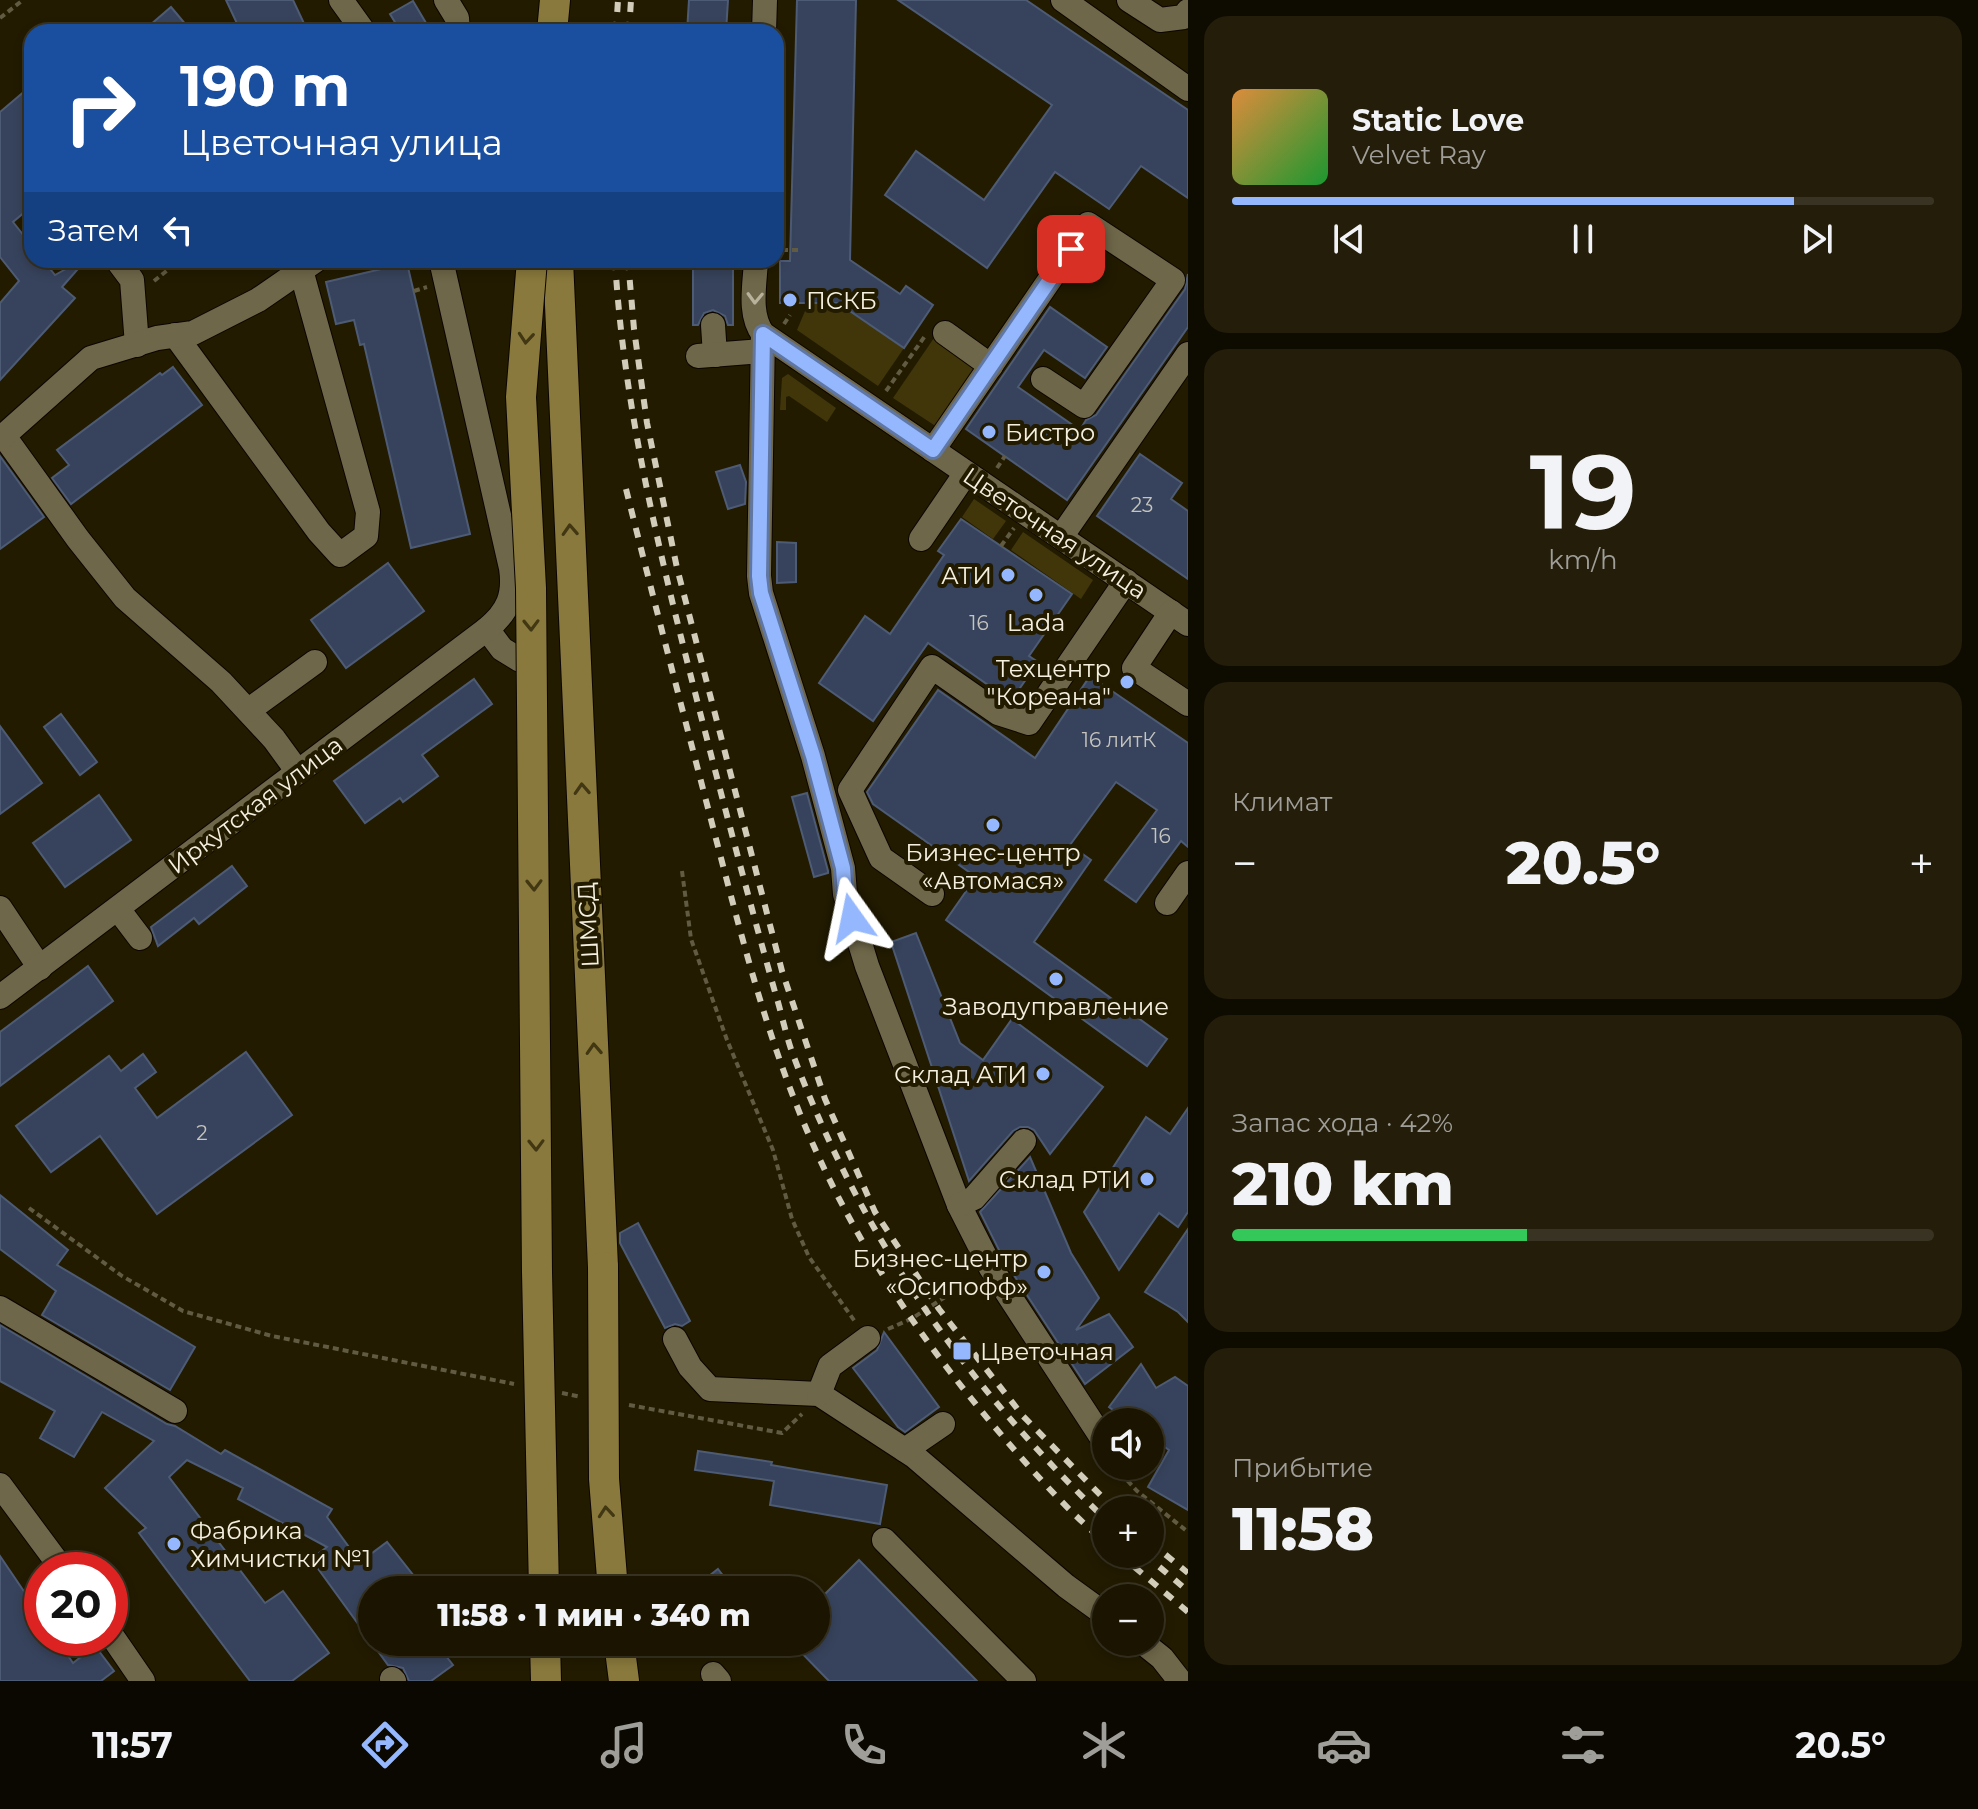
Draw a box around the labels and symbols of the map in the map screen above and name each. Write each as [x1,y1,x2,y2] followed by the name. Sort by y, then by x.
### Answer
[1037,215,1105,283] pin
[806,286,877,315] place label: ПСКБ
[781,291,799,309] marker: ПСКБ
[746,292,763,305] one-way arrow
[518,332,535,345] one-way arrow
[1005,418,1095,447] place label: Бистро
[980,423,998,441] marker: Бистро
[958,461,1152,605] street label: Цветочная улица
[1131,493,1153,517] house number: 23
[562,523,579,536] one-way arrow
[941,561,992,590] place label: АТИ
[999,566,1017,584] marker: АТИ
[1027,586,1045,604] marker: Lada
[1007,608,1065,637] place label: Lada
[969,611,989,635] house number: 16
[523,619,540,632] one-way arrow
[987,654,1111,711] place label: Техцентр "Кореана"
[1118,673,1136,691] marker: Техцентр "Кореана"
[1082,728,1156,752] house number: 16 литК
[162,730,348,880] street label: Иркутская улица
[573,782,590,795] one-way arrow
[984,816,1002,834] marker: Бизнес-центр «Автомася»
[1151,824,1171,848] house number: 16
[905,838,1081,895] place label: Бизнес-центр «Автомася»
[810,876,894,960] position arrow
[525,879,543,892] one-way arrow
[571,882,605,968] street label: ШМСД
[1047,970,1065,988] marker: Заводуправление
[943,992,1169,1021] place label: Заводуправление
[585,1042,602,1055] one-way arrow
[894,1060,1027,1089] place label: Склад АТИ
[1034,1065,1052,1083] marker: Склад АТИ
[196,1121,208,1145] house number: 2
[527,1139,545,1152] one-way arrow
[999,1165,1131,1194] place label: Склад РТИ
[1138,1170,1156,1188] marker: Склад РТИ
[852,1244,1028,1301] place label: Бизнес-центр «Осипофф»
[1035,1263,1053,1281] marker: Бизнес-центр «Осипофф»
[980,1337,1114,1366] place label: Цветочная
[951,1340,973,1362] marker: Цветочная
[598,1505,615,1518] one-way arrow
[190,1516,371,1573] place label: Фабрика Химчистки №1
[165,1535,183,1553] marker: Фабрика Химчистки №1
[24,1552,128,1656] speed limit sign: 20

